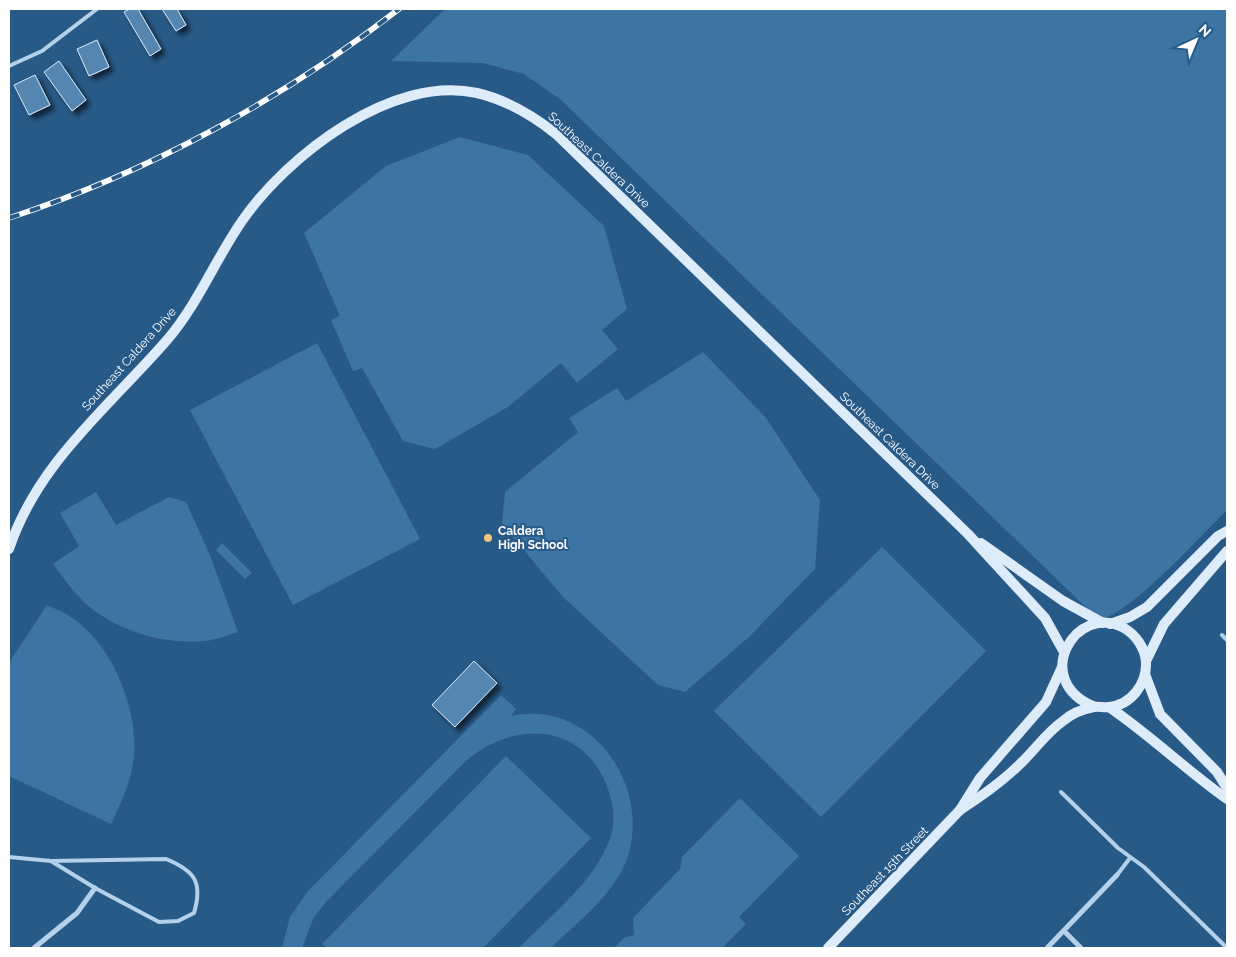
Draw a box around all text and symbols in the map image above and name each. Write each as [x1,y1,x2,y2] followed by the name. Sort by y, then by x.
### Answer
[1171,15,1221,65] north arrow
[1196,21,1214,40] text: N
[545,109,653,211] street label: Southeast Caldera Drive
[79,305,179,413] street label: Southeast Caldera Drive
[837,389,943,493] street label: Southeast Caldera Drive
[498,524,568,552] place label: Caldera High School
[482,532,494,544] marker: Caldera High School
[839,824,931,918] street label: Southeast 15th Street

